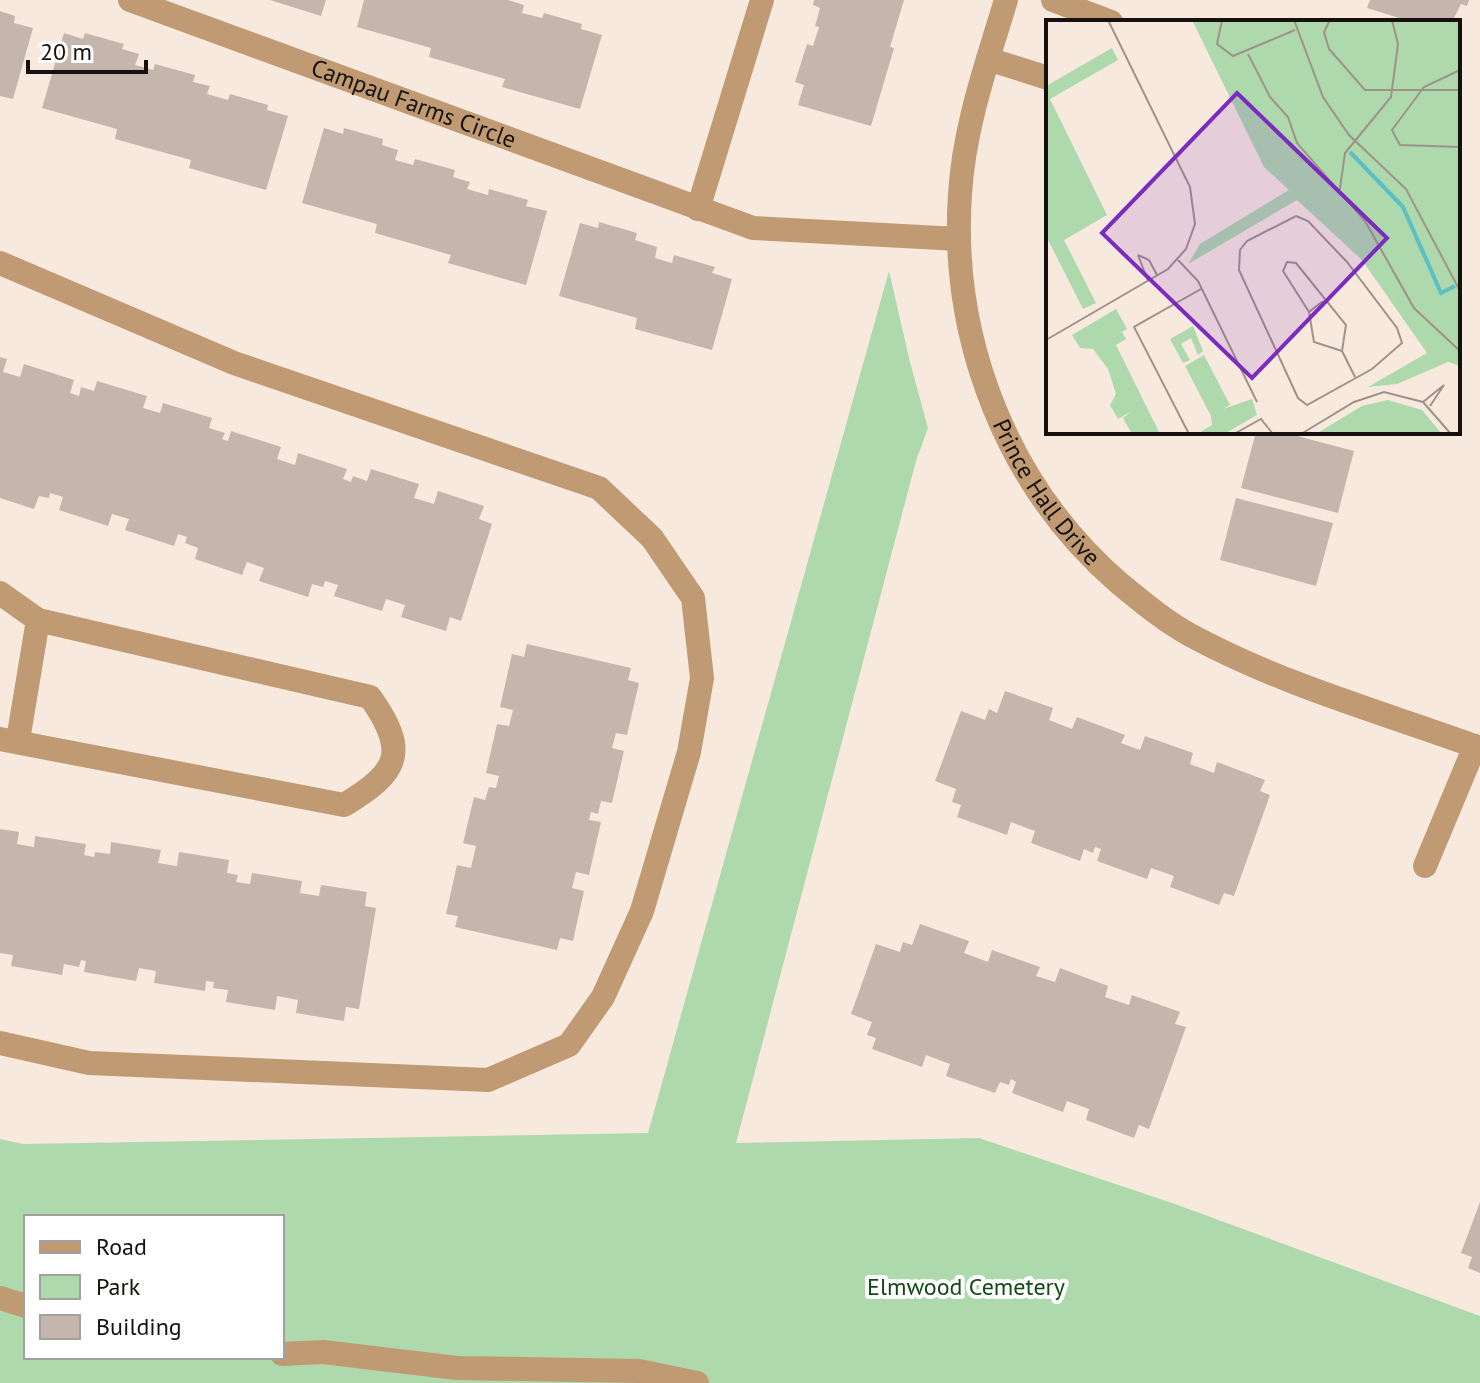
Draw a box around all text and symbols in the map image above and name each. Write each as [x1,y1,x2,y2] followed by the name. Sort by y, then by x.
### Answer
[1046,20,1460,434] inset map
[28,24,146,74] scale bar
[40,36,92,67] text: 20 m
[307,52,520,155] street label: Campau Farms Circle
[986,414,1107,572] street label: Prince Hall Drive
[24,1215,284,1359] legend
[96,1231,147,1262] text: Road
[96,1271,141,1302] text: Park
[867,1271,1065,1302] park label: Elmwood Cemetery
[96,1311,182,1342] text: Building

